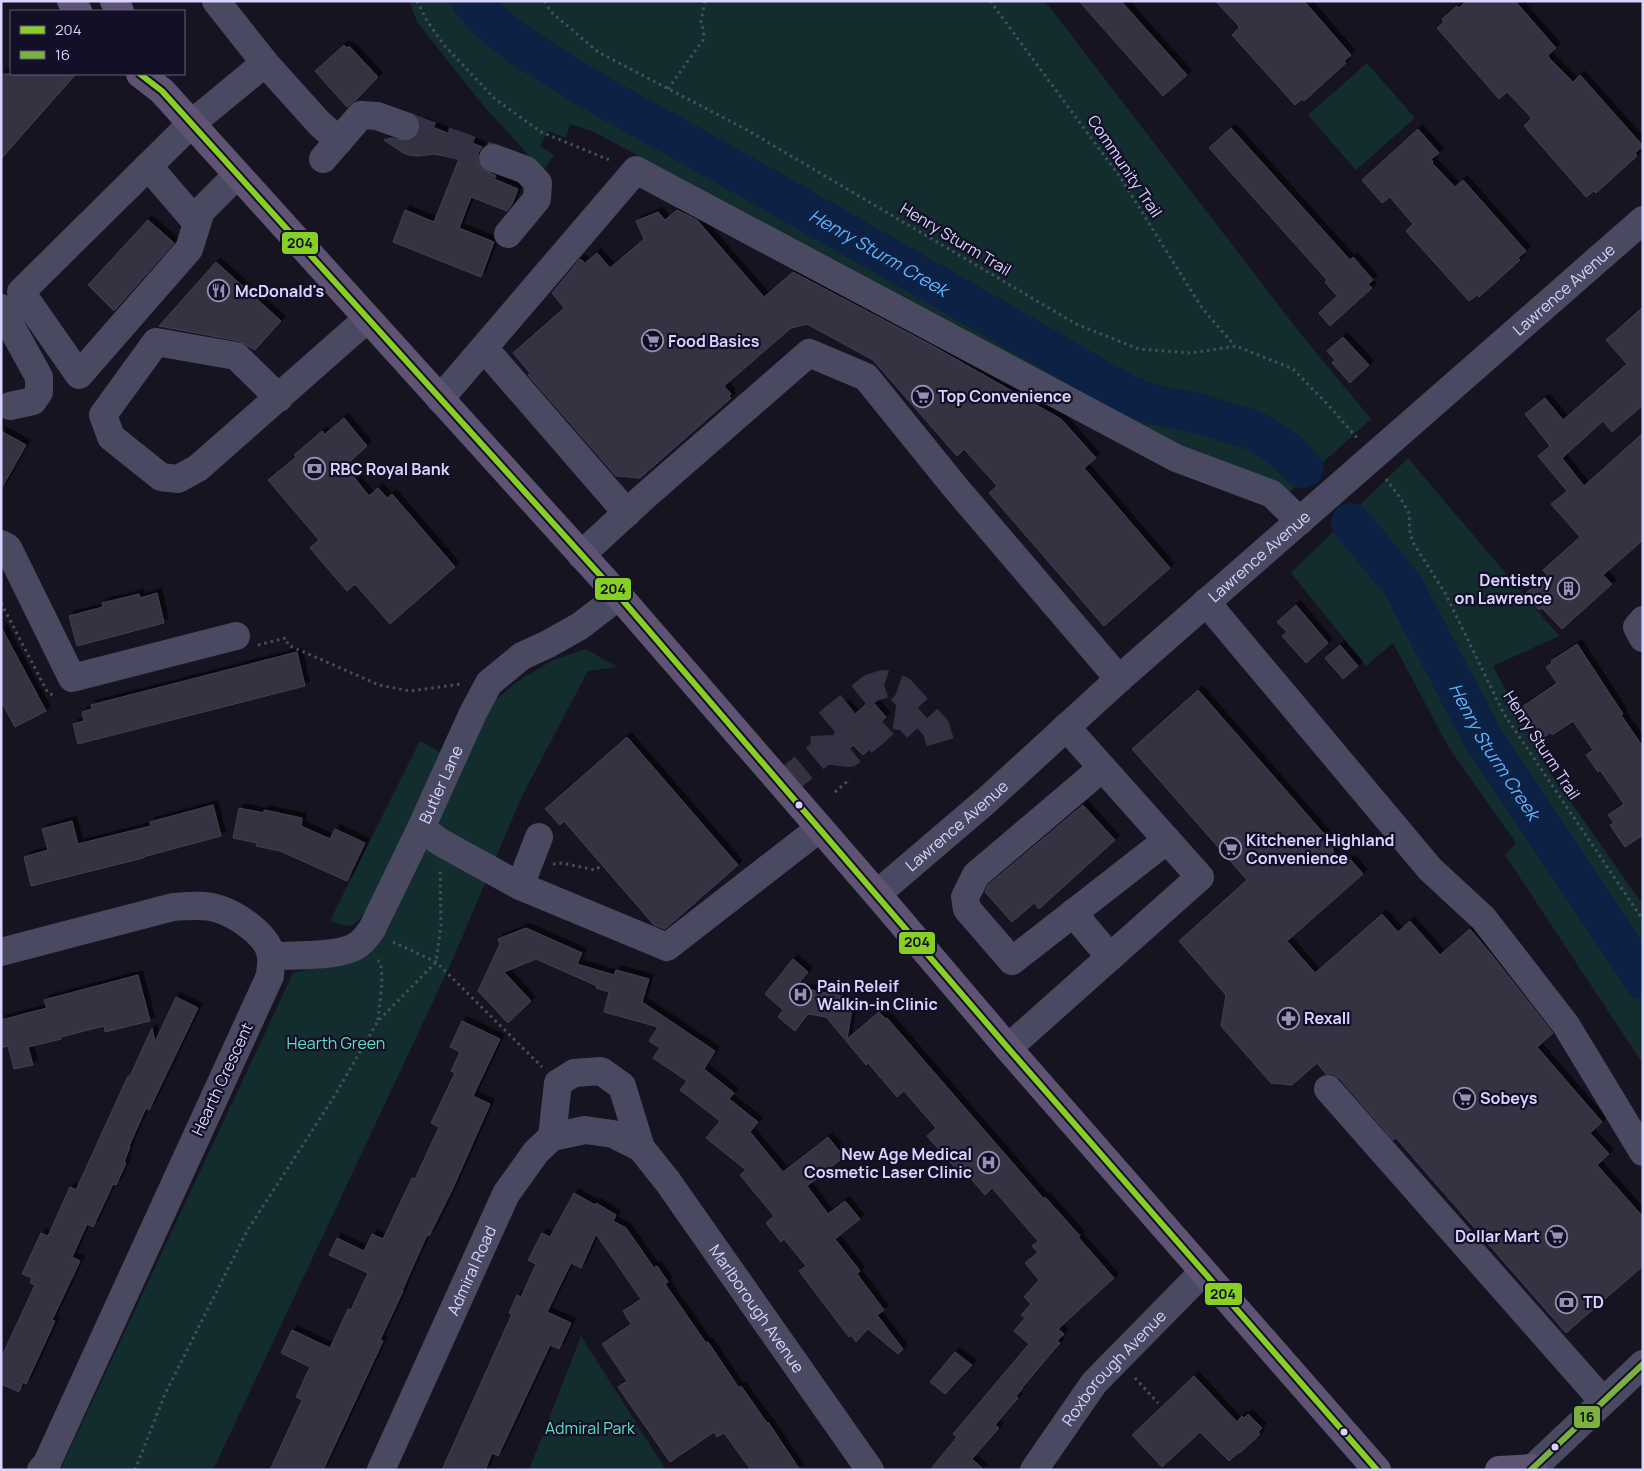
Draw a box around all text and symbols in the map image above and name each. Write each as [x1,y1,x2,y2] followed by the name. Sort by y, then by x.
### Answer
[10,10,185,75] legend
[55,19,82,40] text: 204
[55,44,70,65] text: 16
[1083,110,1167,222] street label: Community Trail
[896,197,1016,281] street label: Henry Sturm Trail
[805,203,955,303] water label: Henry Sturm Creek
[281,231,319,255] line badge: 204
[287,233,313,252] text: 204
[1508,239,1620,340] street label: Lawrence Avenue
[207,279,231,303] restaurant icon: McDonald's
[235,280,324,302] place label: McDonald's
[640,329,664,353] supermarket icon: Food Basics
[668,330,760,352] place label: Food Basics
[910,384,934,408] supermarket icon: Top Convenience
[938,385,1072,407] place label: Top Convenience
[302,457,326,481] bank icon: RBC Royal Bank
[330,458,450,480] place label: RBC Royal Bank
[1203,505,1315,607] street label: Lawrence Avenue
[1455,569,1552,609] place label: Dentistry on Lawrence
[594,577,632,601] line badge: 204
[1556,577,1580,601] building icon: Dentistry on Lawrence
[600,579,626,598] text: 204
[1444,679,1547,827] water label: Henry Sturm Creek
[1499,686,1585,804] street label: Henry Sturm Trail
[413,742,468,827] street label: Butler Lane
[901,775,1013,876] street label: Lawrence Avenue
[794,800,804,810] unlabelled marker
[1246,829,1394,869] place label: Kitchener Highland Convenience
[1218,837,1242,861] supermarket icon: Kitchener Highland Convenience
[898,931,936,955] line badge: 204
[904,932,930,951] text: 204
[817,975,938,1015] place label: Pain Releif Walkin-in Clinic
[789,983,813,1007] hospital icon: Pain Releif Walkin-in Clinic
[1276,1006,1300,1030] pharmacy icon: Rexall
[1304,1007,1351,1029] place label: Rexall
[186,1019,258,1139] street label: Hearth Crescent
[287,1032,385,1054] park label: Hearth Green
[1452,1086,1476,1110] supermarket icon: Sobeys
[1480,1087,1538,1109] place label: Sobeys
[804,1143,972,1183] place label: New Age Medical Cosmetic Laser Clinic
[976,1151,1000,1175] hospital icon: New Age Medical Cosmetic Laser Clinic
[441,1222,501,1319] street label: Admiral Road
[1544,1224,1568,1248] supermarket icon: Dollar Mart
[1455,1225,1540,1247] place label: Dollar Mart
[704,1240,810,1377] street label: Marlborough Avenue
[1204,1282,1243,1306] line badge: 204
[1210,1284,1236,1303] text: 204
[1555,1290,1579,1314] bank icon: TD
[1583,1291,1604,1313] place label: TD
[1057,1305,1171,1430] street label: Roxborough Avenue
[1573,1405,1601,1429] line badge: 16
[1580,1407,1594,1426] text: 16
[545,1417,636,1439] park label: Admiral Park
[1339,1427,1349,1437] unlabelled marker
[1550,1442,1560,1452] unlabelled marker

